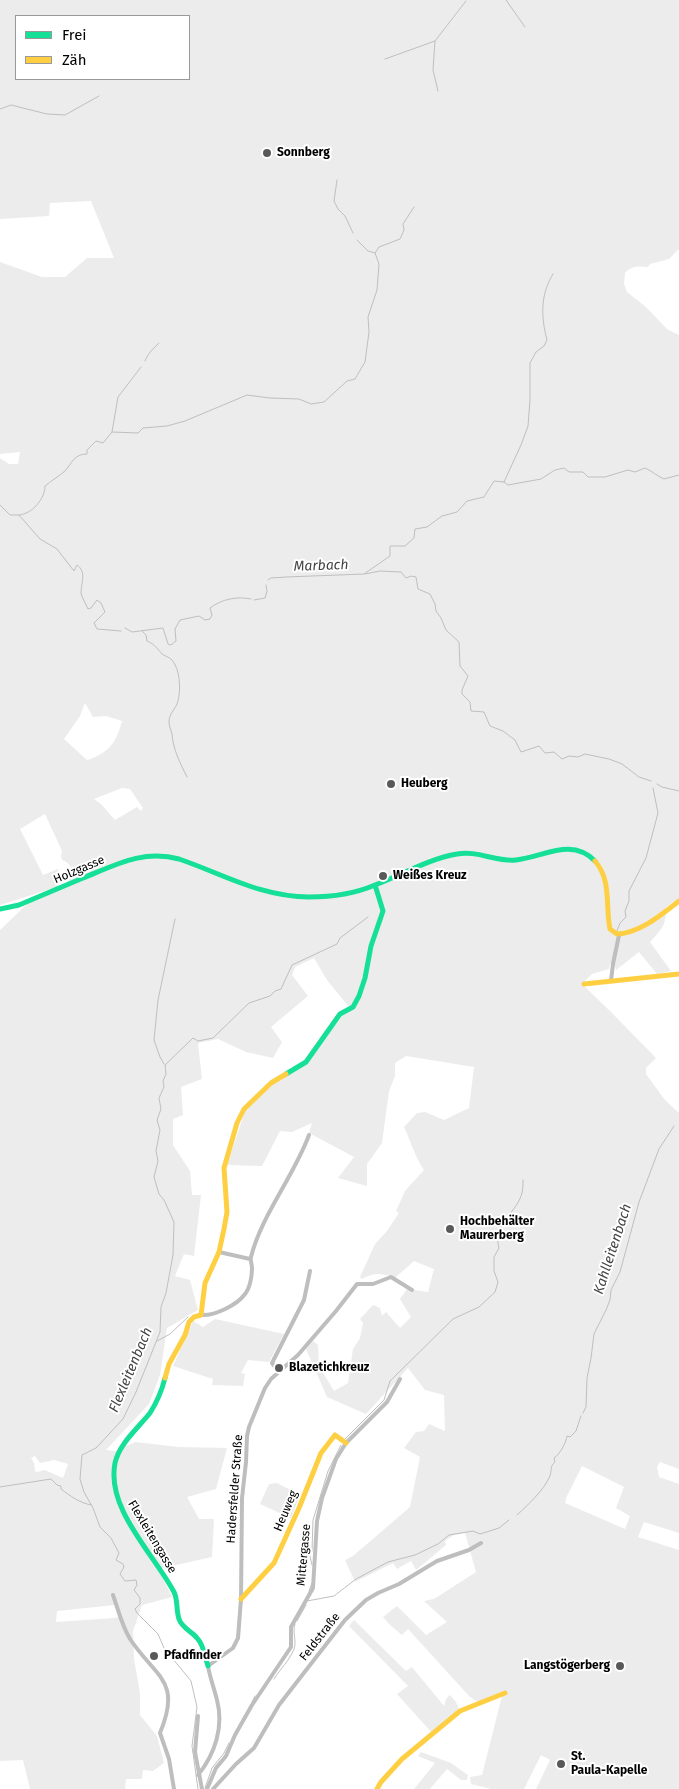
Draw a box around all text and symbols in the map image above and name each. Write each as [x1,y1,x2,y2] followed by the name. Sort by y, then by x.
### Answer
[15,15,190,80] legend
[62,26,87,44] text: Frei
[62,51,87,69] text: Zäh
[277,146,330,160] place label: Sonnberg
[261,147,273,159] marker: Sonnberg
[293,557,349,575] water label: Marbach
[401,777,448,791] place label: Heuberg
[385,778,397,790] marker: Heuberg
[51,853,107,887] street label: Holzgasse
[393,869,467,883] place label: Weißes Kreuz
[377,870,389,882] marker: Weißes Kreuz
[590,1202,636,1296] water label: Kahlleitenbach
[460,1215,534,1243] place label: Hochbehälter Maurerberg
[444,1223,456,1235] marker: Hochbehälter Maurerberg
[106,1325,156,1415] water label: Flexleitenbach
[289,1361,369,1375] place label: Blazetichkreuz
[273,1362,285,1374] marker: Blazetichkreuz
[224,1434,246,1544] street label: Hadersfelder Straße
[271,1488,301,1534] street label: Heuweg
[125,1498,179,1576] street label: Flexleitengasse
[294,1523,314,1587] street label: Mittergasse
[297,1610,343,1664] street label: Feldstraße
[164,1649,222,1663] place label: Pfadfinder
[148,1650,160,1662] marker: Pfadfinder
[524,1659,610,1673] place label: Langstögerberg
[614,1660,626,1672] marker: Langstögerberg
[571,1750,647,1778] place label: St. Paula-Kapelle
[555,1758,567,1770] marker: St. Paula-Kapelle

